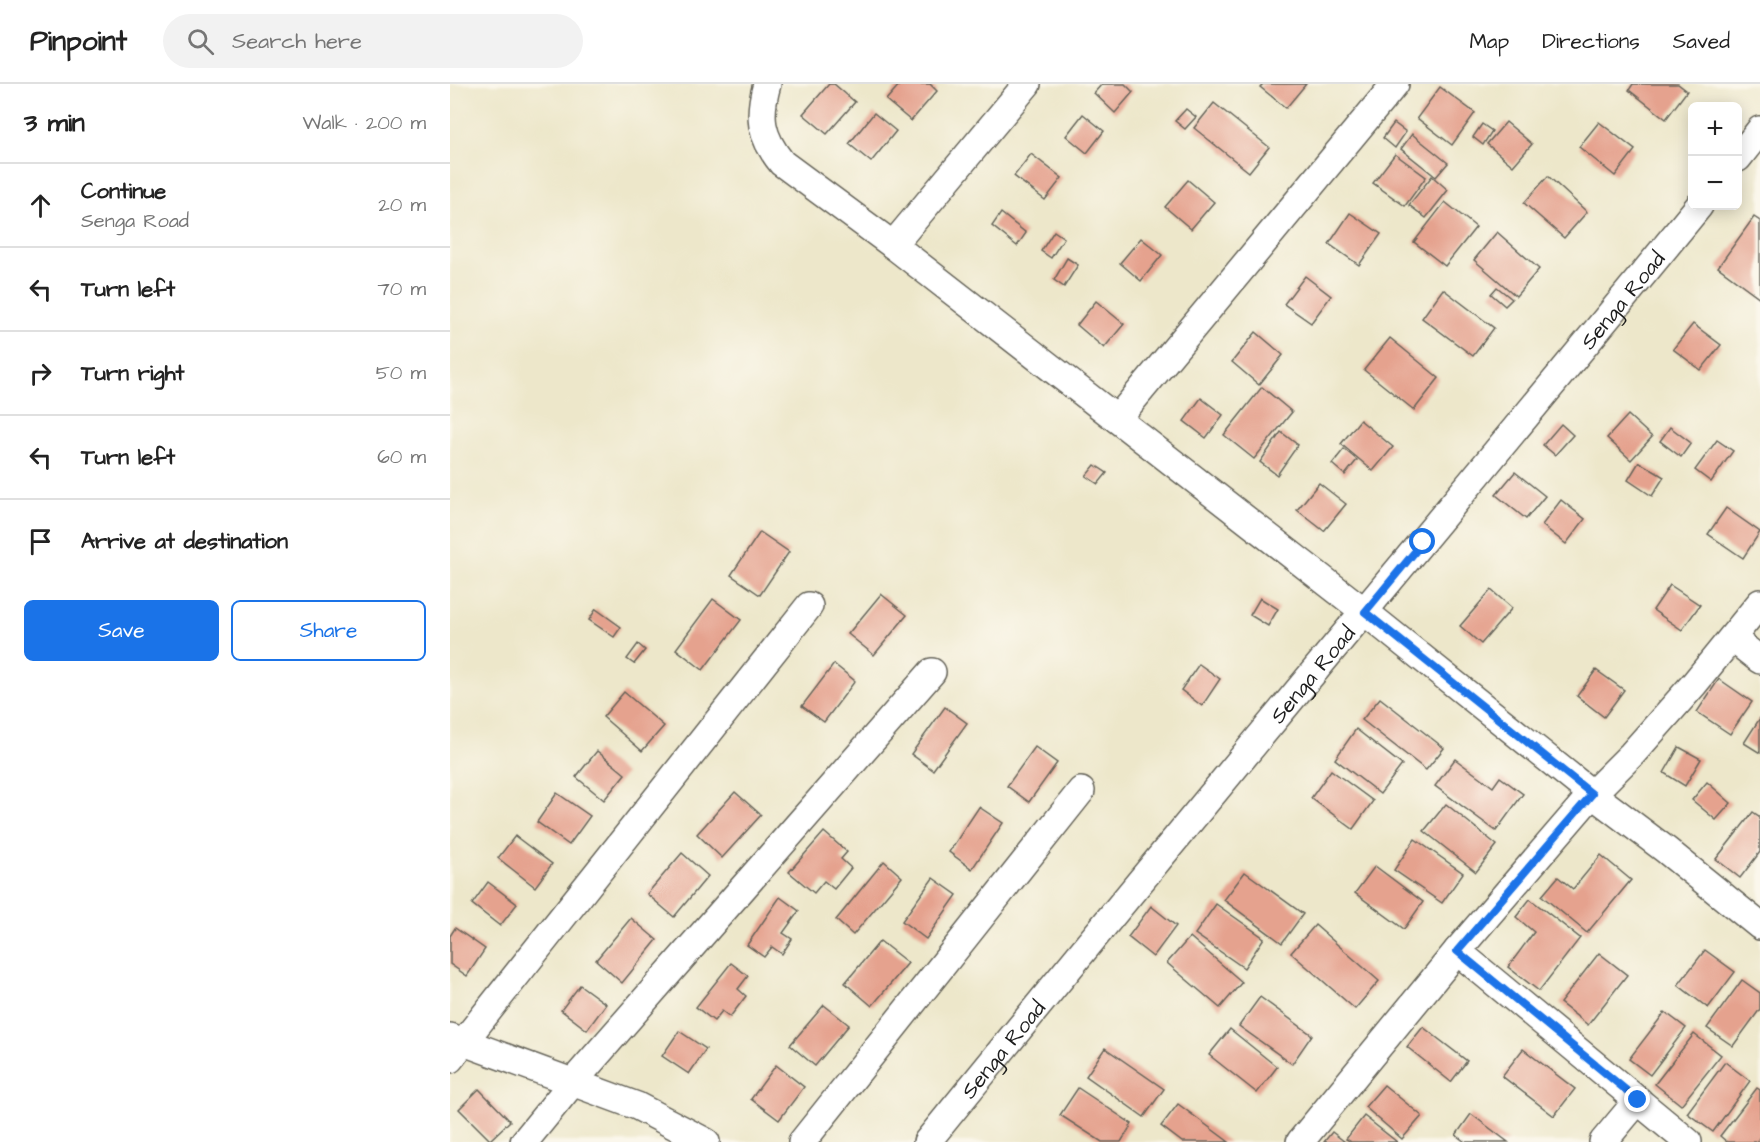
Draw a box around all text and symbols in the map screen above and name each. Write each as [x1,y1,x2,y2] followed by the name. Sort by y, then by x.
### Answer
[163,14,583,68] search box
[30,22,127,61] text: Pinpoint
[184,25,217,58] icon: search
[232,26,362,57] text: Search here
[1469,27,1509,56] text: Map
[1542,27,1640,56] text: Directions
[1673,27,1730,56] text: Saved
[1688,102,1742,210] map controls
[1688,102,1742,156] button: +
[24,105,85,141] text: 3 min
[303,109,426,137] text: Walk · 200 m
[1688,156,1742,210] button: −
[81,176,166,207] text: Continue
[24,189,57,222] icon: ahead
[378,191,426,219] text: 20 m
[81,207,189,235] text: Senga Road
[1573,245,1673,356] street label: Senga Road
[24,273,57,306] icon: left
[81,274,175,305] text: Turn left
[378,275,426,303] text: 70 m
[24,357,57,390] icon: right
[81,358,184,389] text: Turn right
[376,359,426,387] text: 50 m
[24,441,57,474] icon: left
[81,442,175,473] text: Turn left
[377,443,426,471] text: 60 m
[24,525,57,558] icon: arrive
[81,526,288,557] text: Arrive at destination
[1409,528,1435,554] route start
[24,600,219,661] button: Save
[231,600,426,661] button: Share
[1263,619,1363,731] street label: Senga Road
[954,994,1053,1106] street label: Senga Road
[1624,1086,1650,1112] route end

